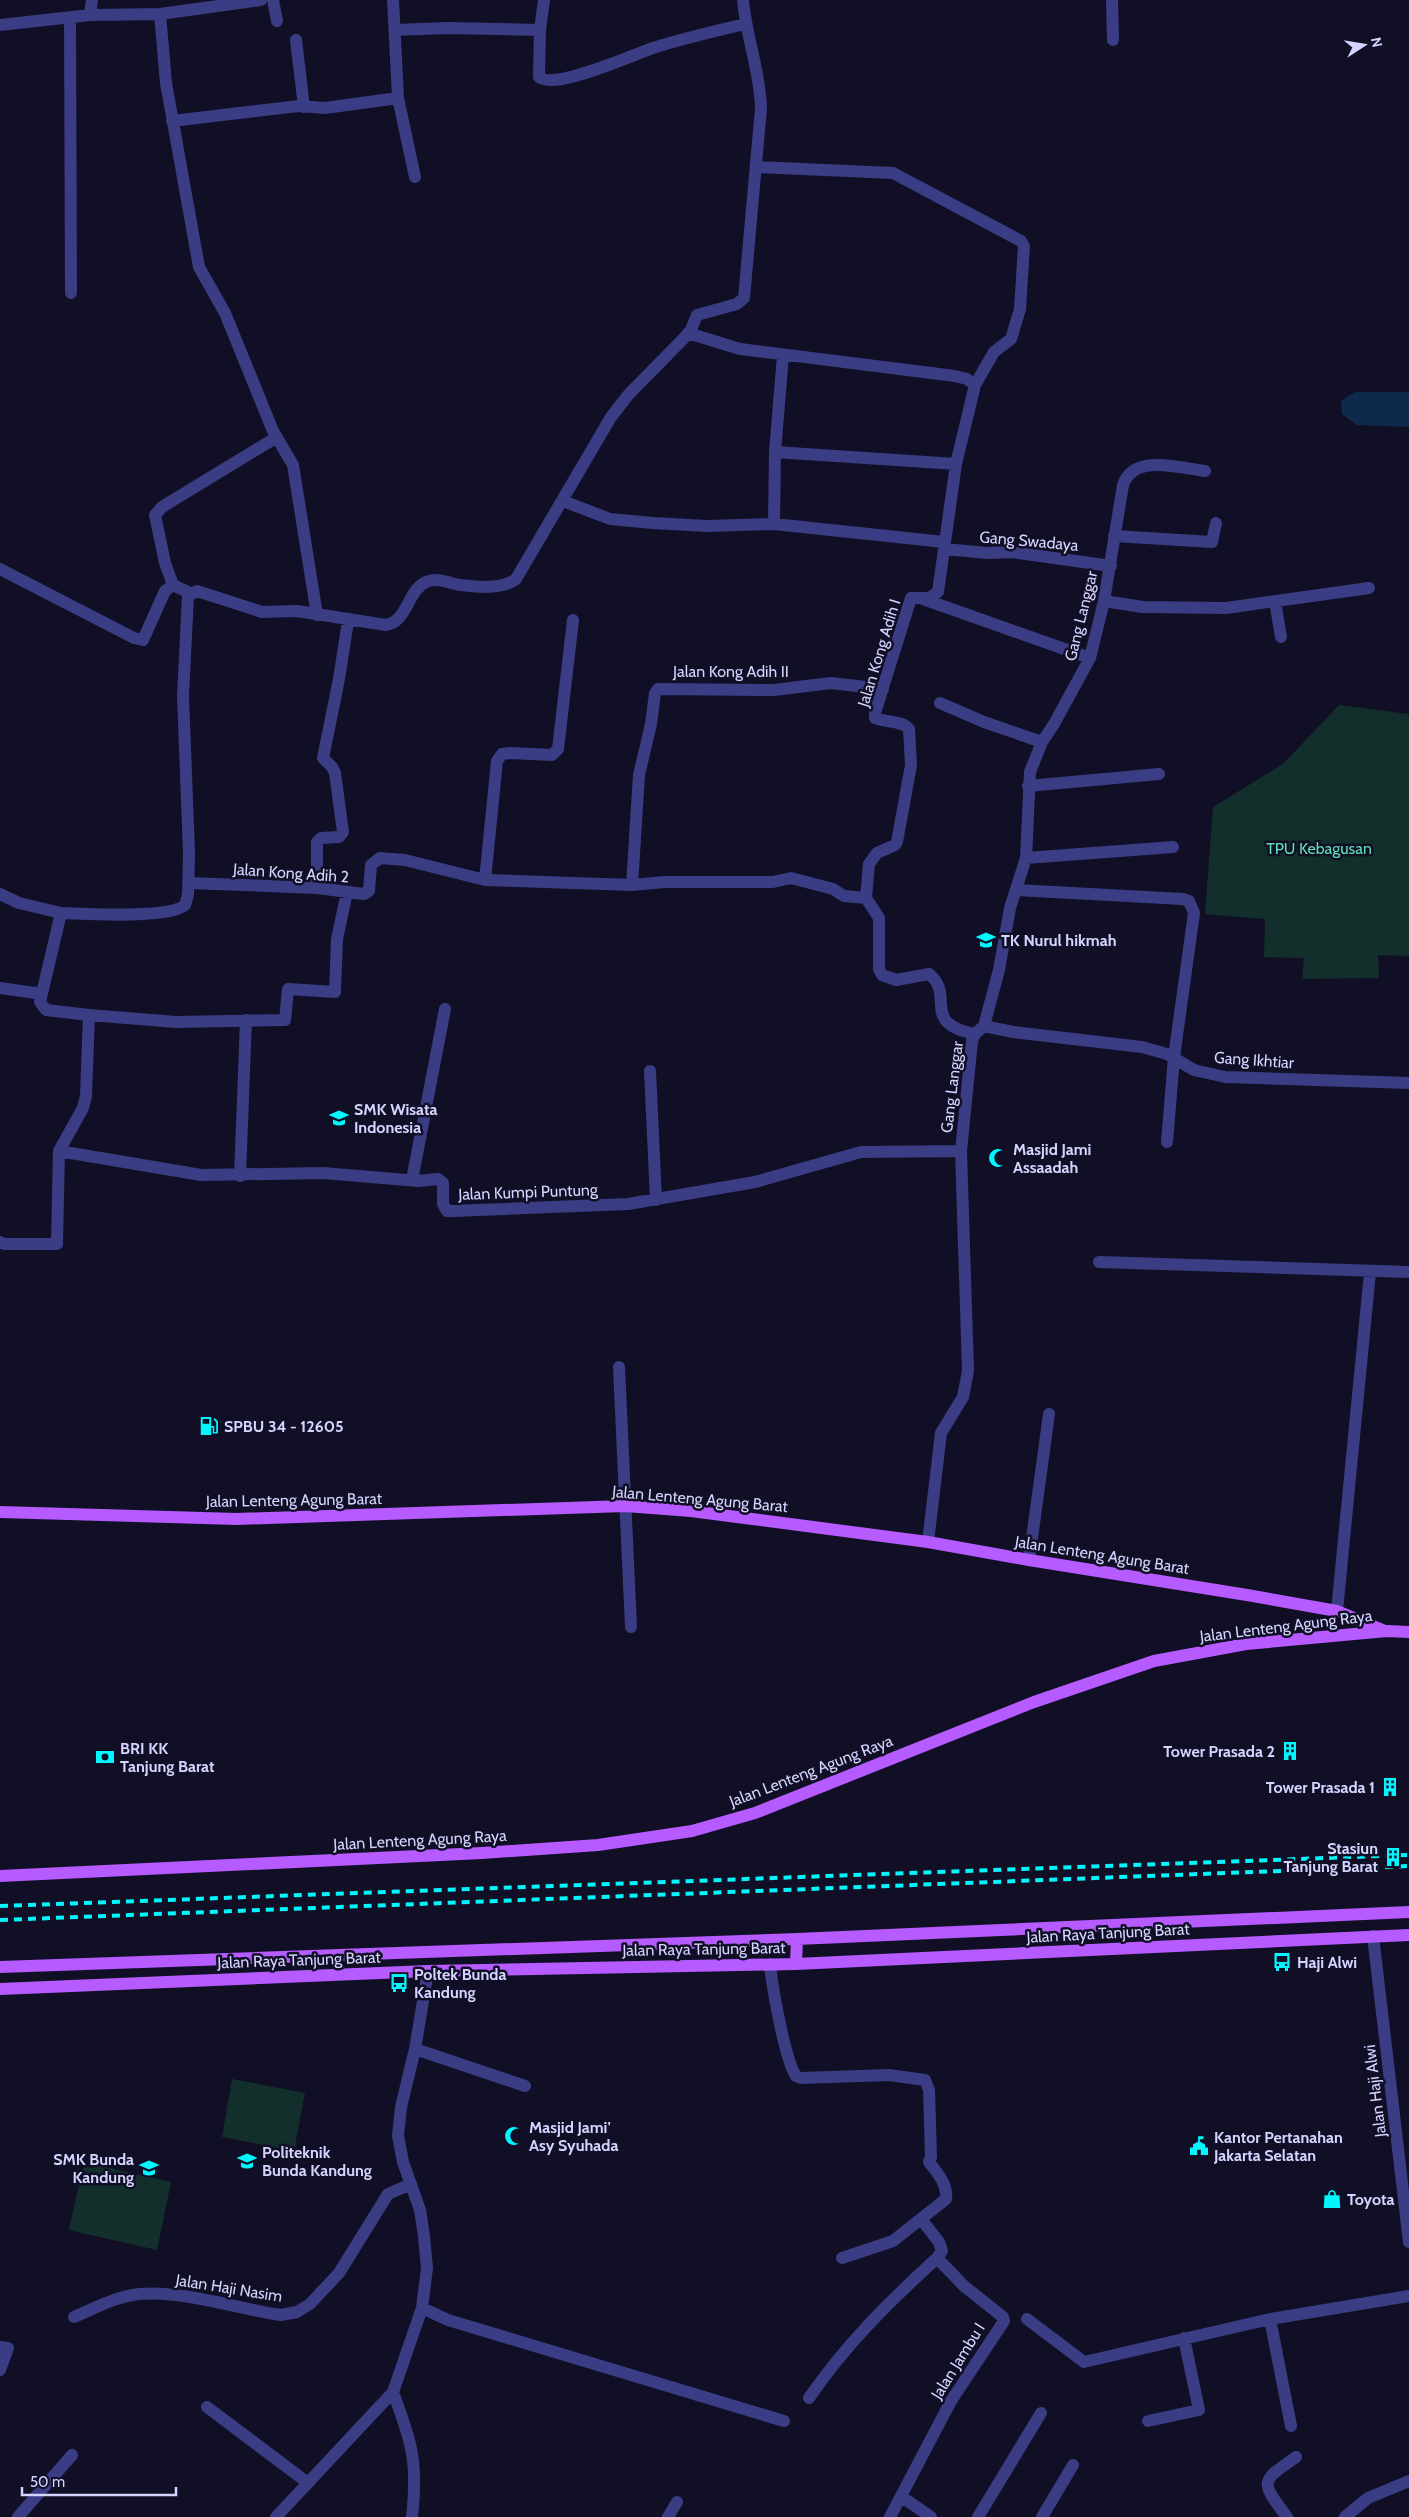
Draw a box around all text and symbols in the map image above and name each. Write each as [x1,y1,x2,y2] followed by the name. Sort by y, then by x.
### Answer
[1339,20,1389,70] north arrow
[1367,36,1387,49] text: N
[979,527,1080,555] street label: Gang Swadaya
[1061,568,1102,663] street label: Gang Langgar
[853,597,904,710] street label: Jalan Kong Adih I
[672,662,789,681] street label: Jalan Kong Adih II
[1266,839,1372,858] park label: TPU Kebagusan
[231,859,350,887] street label: Jalan Kong Adih 2
[975,929,997,951] school or university icon: TK Nurul hikmah
[1001,931,1116,950] place label: TK Nurul hikmah
[937,1039,967,1134] street label: Gang Langgar
[1213,1048,1296,1072] street label: Gang Ikhtiar
[354,1100,437,1137] place label: SMK Wisata Indonesia
[328,1107,350,1129] school or university icon: SMK Wisata Indonesia
[1013,1140,1091,1177] place label: Masjid Jami Assaadah
[987,1147,1009,1169] mosque icon: Masjid Jami Assaadah
[457,1180,599,1204] street label: Jalan Kumpi Puntung
[198,1415,220,1437] fuel station icon: SPBU 34 - 12605
[224,1417,344,1436] place label: SPBU 34 - 12605
[610,1482,789,1516] street label: Jalan Lenteng Agung Barat
[205,1489,383,1511] street label: Jalan Lenteng Agung Barat
[1013,1532,1191,1578] street label: Jalan Lenteng Agung Barat
[1198,1606,1374,1646] street label: Jalan Lenteng Agung Raya
[726,1731,896,1811] street label: Jalan Lenteng Agung Raya
[120,1739,215,1776] place label: BRI KK Tanjung Barat
[1279,1740,1301,1762] building icon: Tower Prasada 2
[1163,1742,1275,1761] place label: Tower Prasada 2
[94,1746,116,1768] bank icon: BRI KK Tanjung Barat
[1379,1776,1401,1798] building icon: Tower Prasada 1
[1266,1778,1375,1797] place label: Tower Prasada 1
[332,1826,508,1854] street label: Jalan Lenteng Agung Raya
[1284,1839,1378,1876] place label: Stasiun Tanjung Barat
[1382,1846,1404,1868] building icon: Stasiun Tanjung Barat
[1025,1919,1191,1947] street label: Jalan Raya Tanjung Barat
[621,1938,786,1960] street label: Jalan Raya Tanjung Barat
[216,1948,382,1972] street label: Jalan Raya Tanjung Barat
[1271,1951,1293,1973] bus stop icon: Haji Alwi
[1297,1953,1357,1972] place label: Haji Alwi
[414,1965,506,2002] place label: Poltek Bunda Kandung
[388,1972,410,1994] bus stop icon: Poltek Bunda Kandung
[1360,2044,1390,2139] street label: Jalan Haji Alwi
[529,2118,618,2155] place label: Masjid Jami' Asy Syuhada
[503,2125,525,2147] mosque icon: Masjid Jami' Asy Syuhada
[1213,2128,1343,2165] place label: Kantor Pertanahan Jakarta Selatan
[1188,2135,1210,2157] public building icon: Kantor Pertanahan Jakarta Selatan
[262,2143,372,2180] place label: Politeknik Bunda Kandung
[53,2150,134,2187] place label: SMK Bunda Kandung
[236,2150,258,2172] school or university icon: Politeknik Bunda Kandung
[138,2157,160,2179] school or university icon: SMK Bunda Kandung
[1321,2188,1343,2210] shop icon: Toyota
[1347,2190,1395,2209] place label: Toyota
[173,2270,284,2306] street label: Jalan Haji Nasim
[927,2319,989,2403] street label: Jalan Jambu I
[22,2464,176,2496] scale bar
[30,2473,65,2491] text: 50 m

